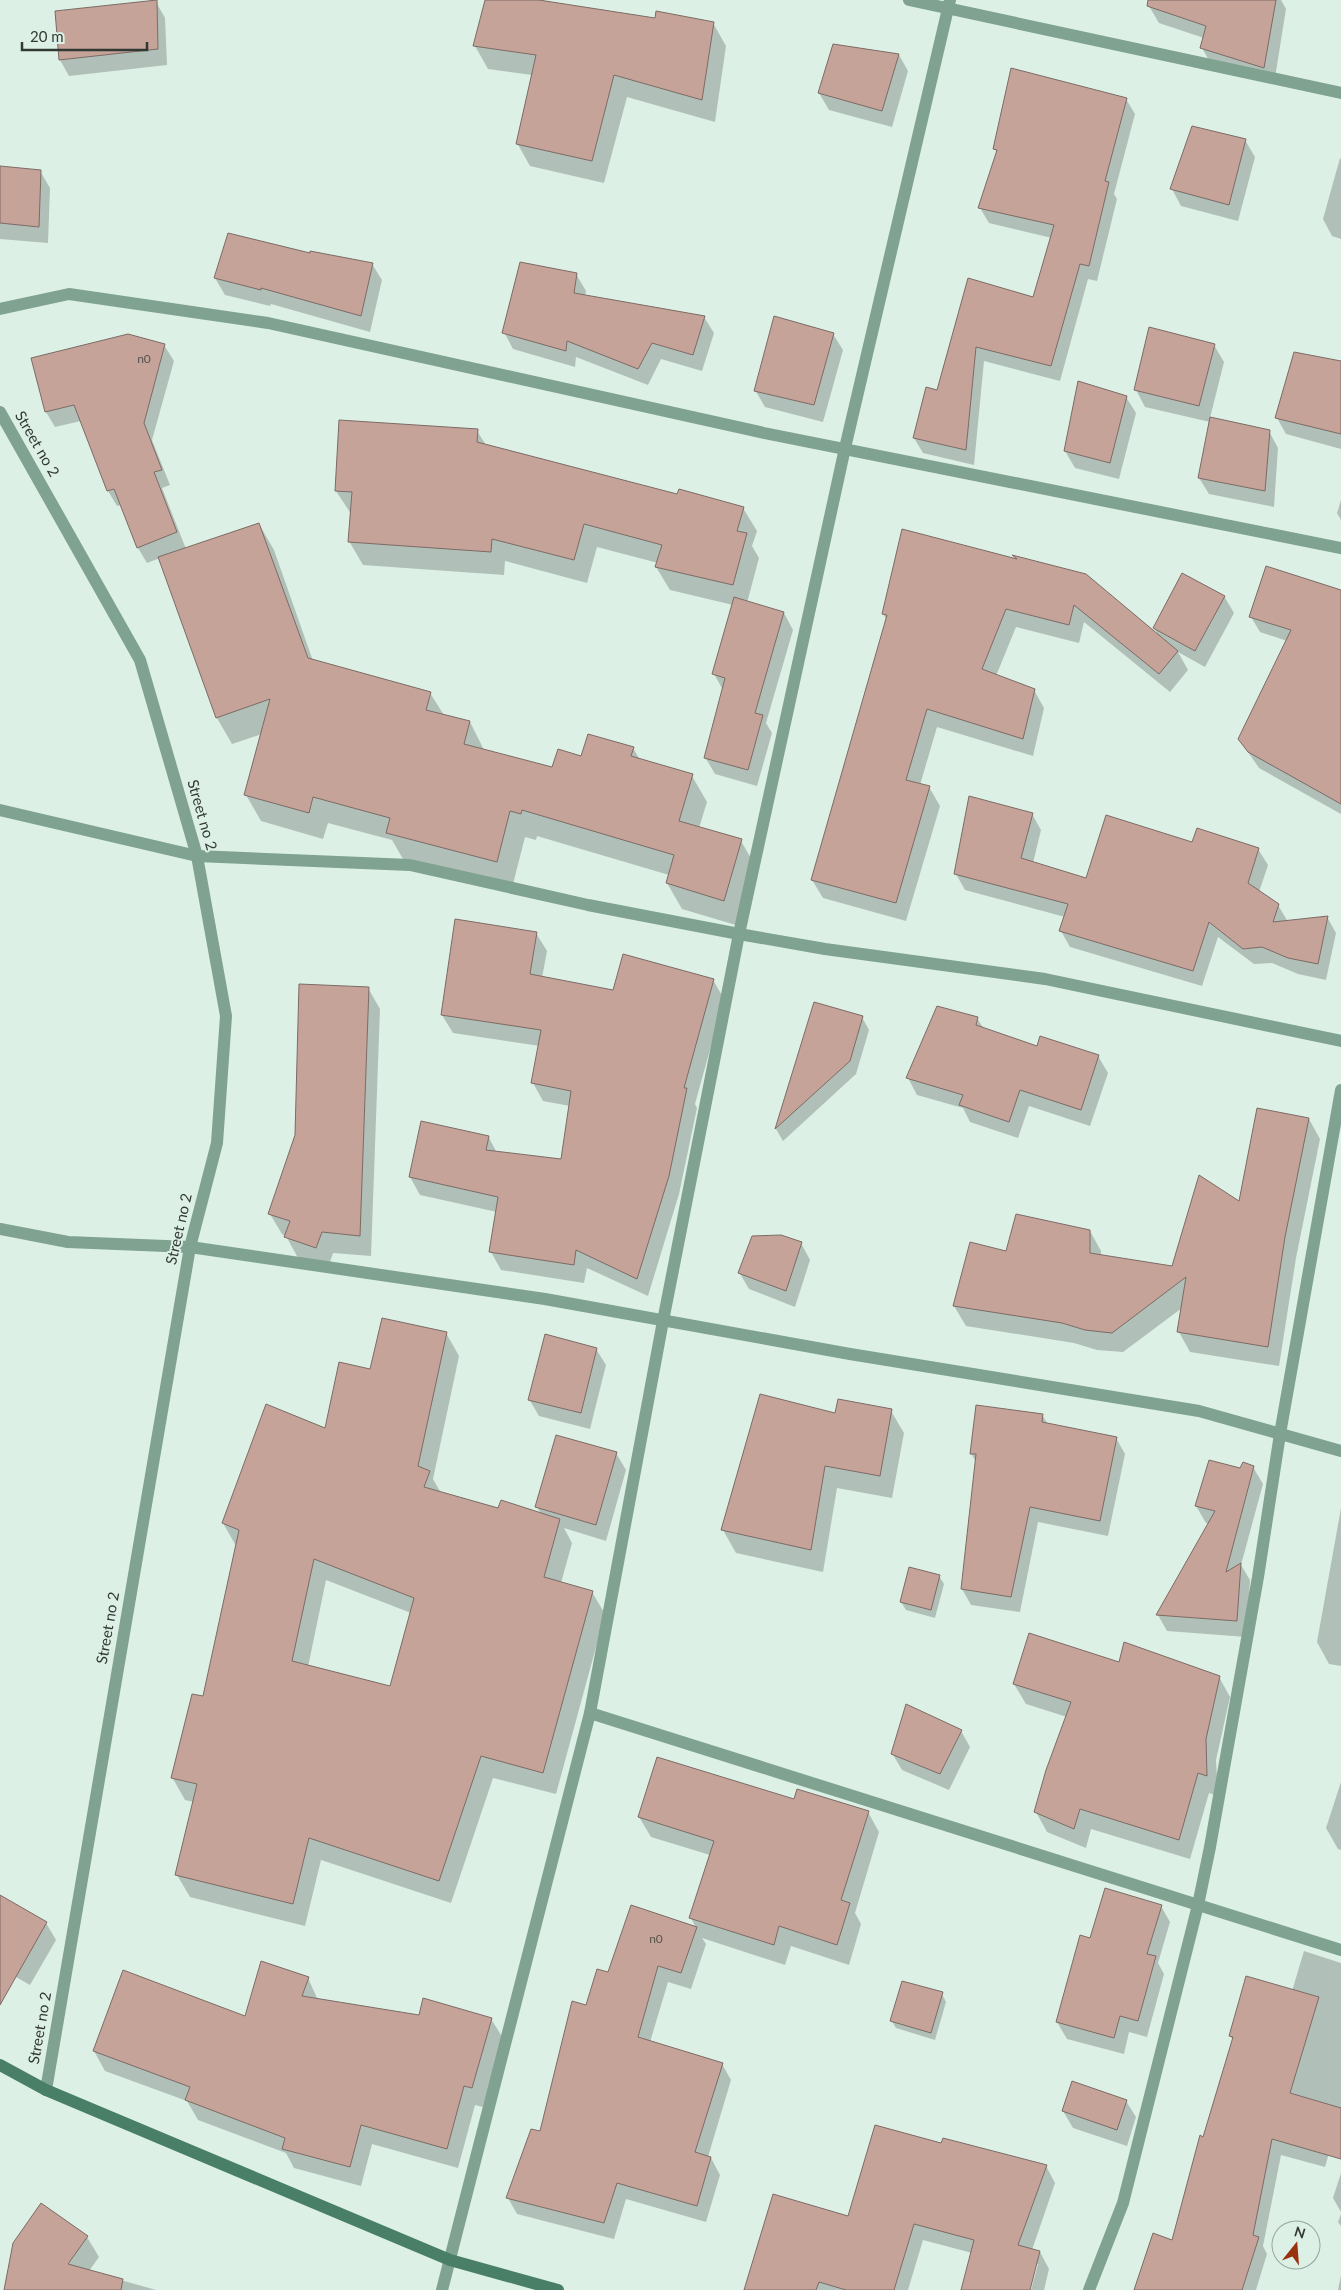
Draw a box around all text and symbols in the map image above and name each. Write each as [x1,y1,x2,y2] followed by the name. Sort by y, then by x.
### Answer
[22,20,148,52] scale bar
[30,27,64,45] text: 20 m
[137,351,151,366] house number: n0
[12,407,64,480] street label: Street no 2
[184,777,222,852] street label: Street no 2
[161,1191,195,1266] street label: Street no 2
[92,1590,122,1665] street label: Street no 2
[649,1931,663,1946] house number: n0
[24,1990,54,2065] street label: Street no 2
[1271,2220,1321,2270] north arrow
[1292,2222,1308,2242] text: N

